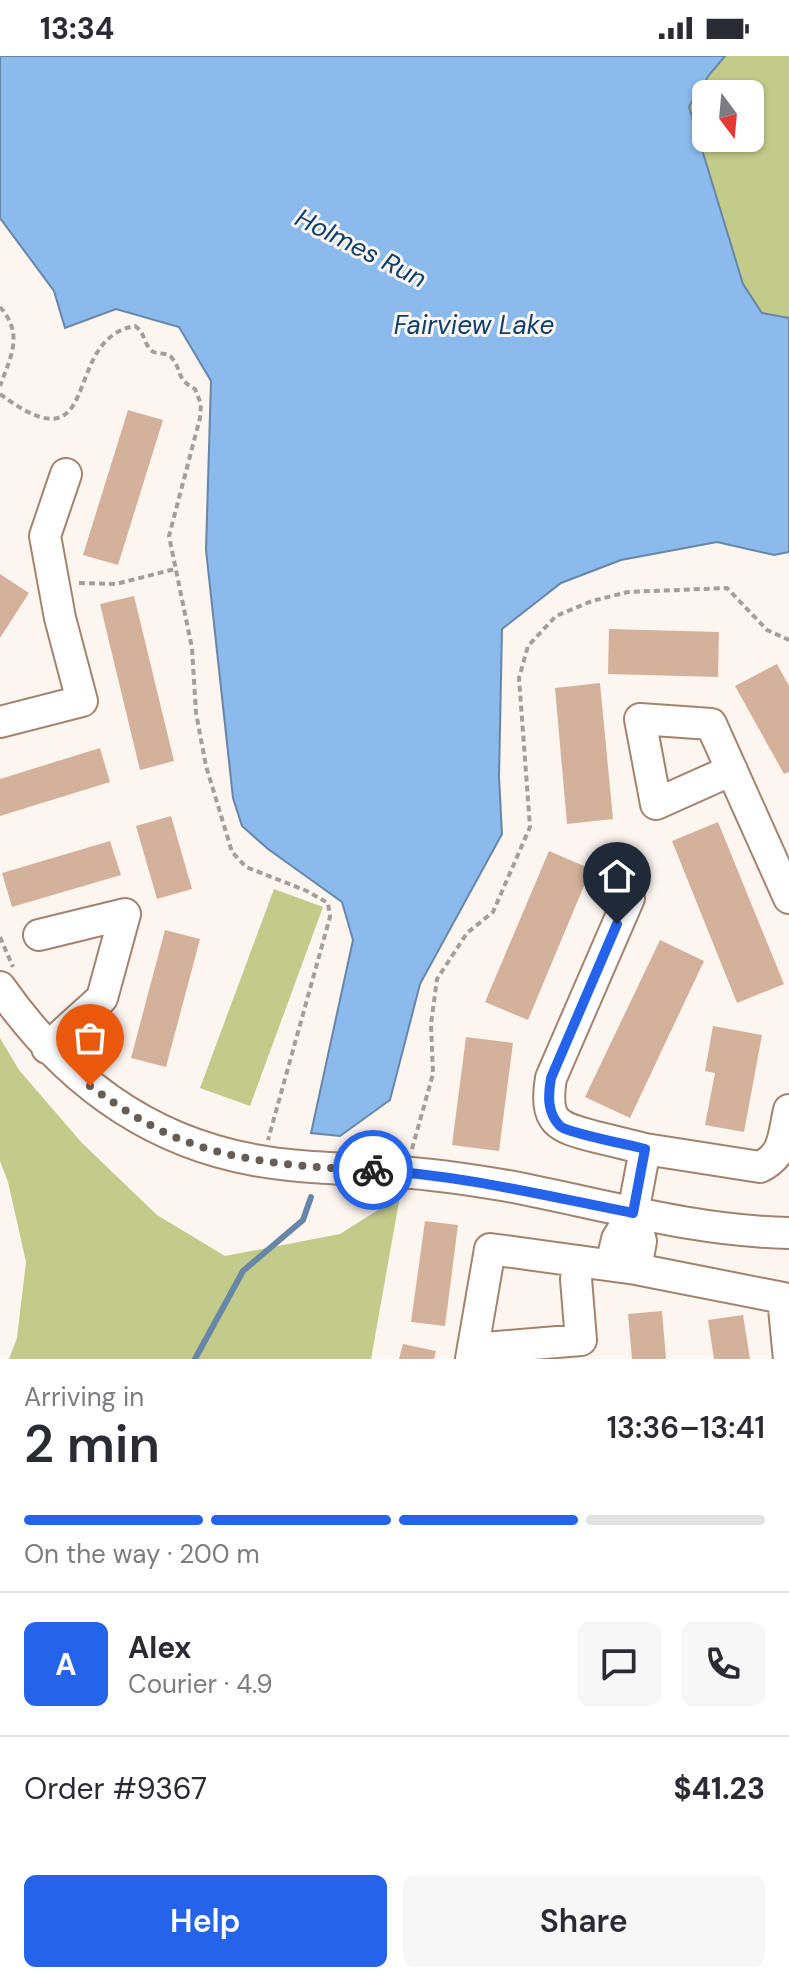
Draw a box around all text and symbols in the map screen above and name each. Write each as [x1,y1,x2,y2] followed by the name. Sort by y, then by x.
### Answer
[40,9,114,48] text: 13:34
[692,80,764,152] north arrow
[692,80,764,152] map controls
[290,200,432,296] water label: Holmes Run
[394,308,554,342] water label: Fairview Lake
[583,842,651,924] pin
[595,854,639,898] icon: home
[56,1004,124,1086] pin
[68,1016,112,1060] icon: bag
[333,1130,413,1210] courier
[351,1148,395,1192] icon: bike
[24,1380,144,1414] text: Arriving in
[607,1408,765,1447] text: 13:36–13:41
[24,1410,160,1478] text: 2 min
[24,1537,260,1571] text: On the way · 200 m
[577,1622,661,1706] button: chat
[681,1622,765,1706] button: phone
[128,1628,191,1667] text: Alex
[55,1645,77,1684] text: A
[128,1667,273,1701] text: Courier · 4.9
[24,1769,207,1808] text: Order #9367
[674,1769,765,1808] text: $41.23
[24,1875,387,1967] button: Help
[403,1875,765,1967] button: Share

